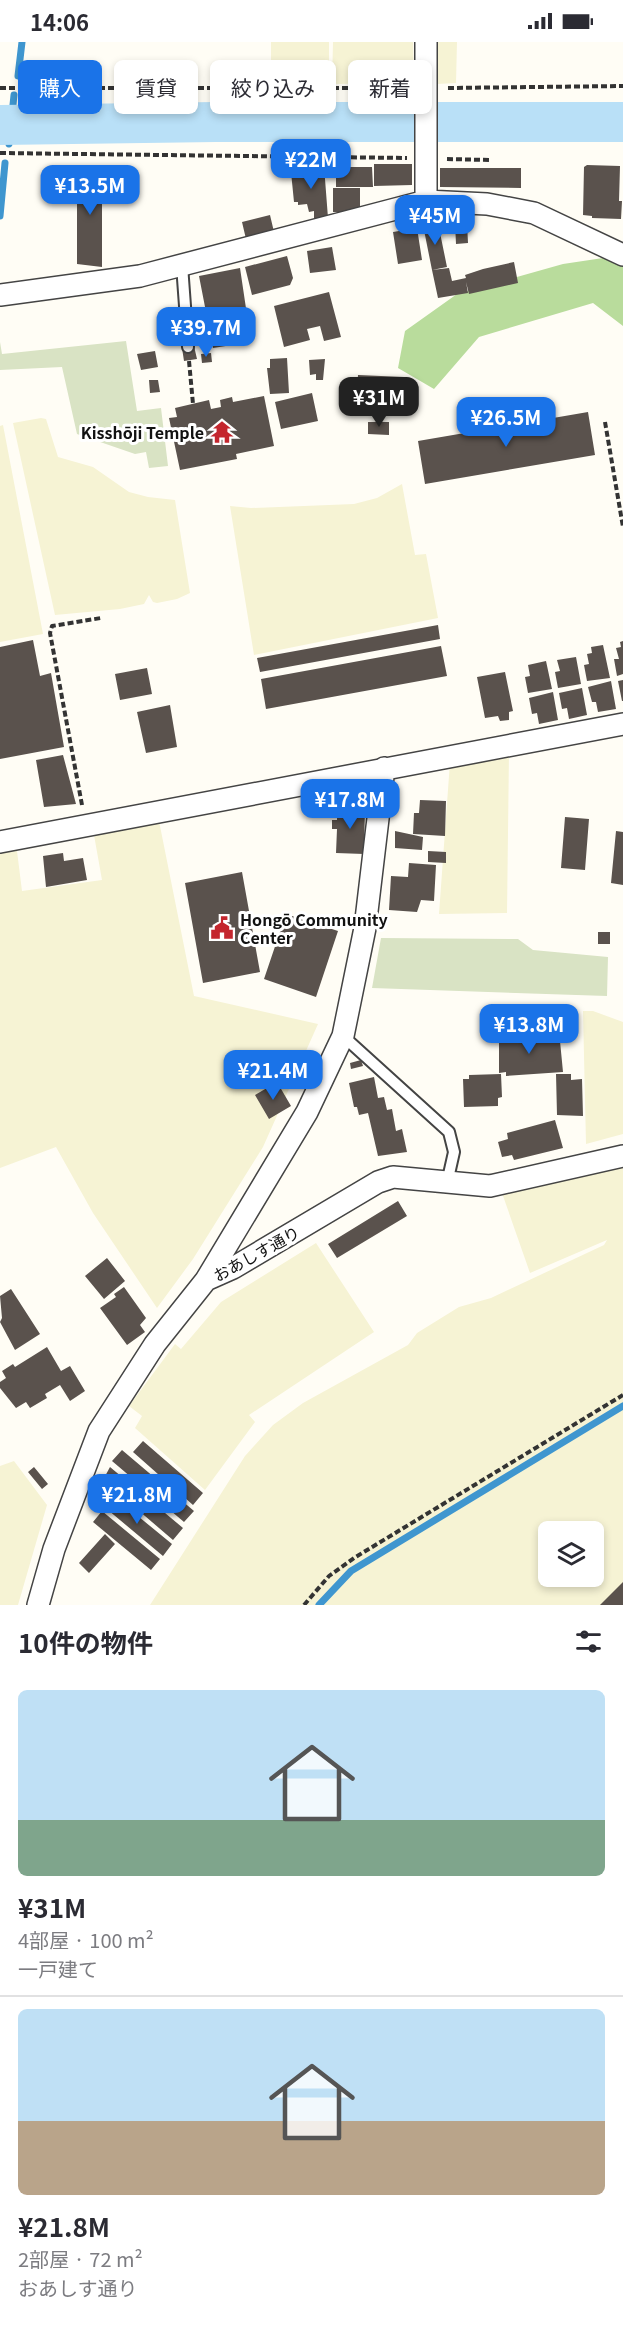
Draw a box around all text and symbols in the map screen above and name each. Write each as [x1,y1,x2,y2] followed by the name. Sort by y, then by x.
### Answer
[30,5,89,37] text: 14:06
[18,60,102,114] chip: 購入
[114,60,198,114] chip: 賃貸
[210,60,336,114] chip: 絞り込み
[348,60,432,114] chip: 新着
[275,139,347,190] pin: ¥22M
[285,144,337,173] text: ¥22M
[41,165,139,216] pin: ¥13.5M
[55,170,125,199] text: ¥13.5M
[399,195,471,246] pin: ¥45M
[409,200,461,229] text: ¥45M
[157,307,255,358] pin: ¥39.7M
[171,312,241,341] text: ¥39.7M
[343,377,415,428] pin: ¥31M
[353,382,405,411] text: ¥31M
[457,397,555,448] pin: ¥26.5M
[471,402,541,431] text: ¥26.5M
[209,419,235,445] temple icon: Kisshōji Temple
[81,420,204,444] place label: Kisshōji Temple
[301,779,399,830] pin: ¥17.8M
[315,784,385,813] text: ¥17.8M
[240,907,388,949] place label: Hongō Community Center
[209,915,235,941] public building icon: Hongō Community Center
[480,1004,578,1055] pin: ¥13.8M
[494,1009,564,1038] text: ¥13.8M
[224,1050,322,1101] pin: ¥21.4M
[238,1055,308,1084] text: ¥21.4M
[208,1219,304,1287] street label: おあしす通り
[88,1474,186,1525] pin: ¥21.8M
[102,1479,172,1508] text: ¥21.8M
[538,1521,604,1587] map controls
[538,1521,604,1587] button: layers
[18,1623,153,1660] text: 10件の物件
[572,1625,605,1658] icon: filters
[258,1729,366,1837] icon: home
[18,1888,86,1925] text: ¥31M
[18,1925,154,1954] text: 4部屋 · 100 m²
[18,1954,98,1983] text: 一戸建て
[258,2048,366,2156] icon: home
[18,2207,110,2244] text: ¥21.8M
[18,2244,143,2273] text: 2部屋 · 72 m²
[18,2273,138,2302] text: おあしす通り

